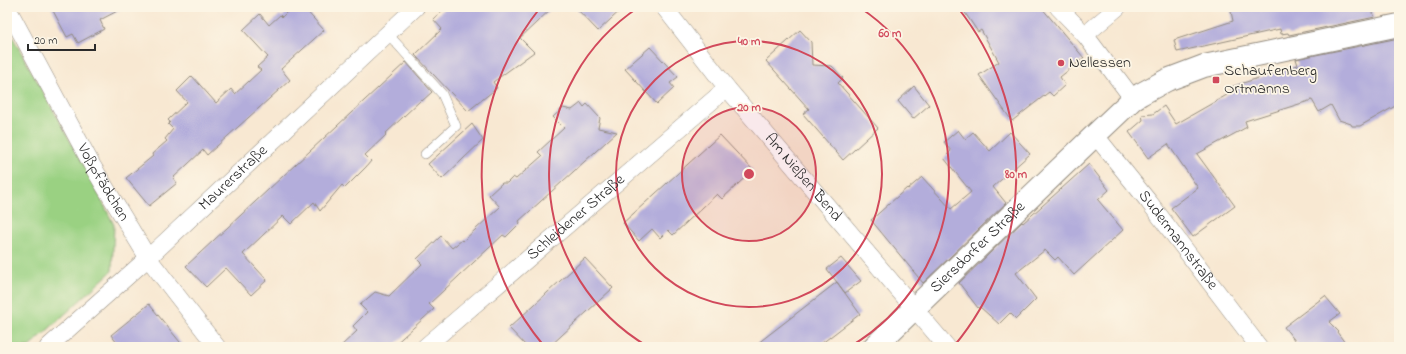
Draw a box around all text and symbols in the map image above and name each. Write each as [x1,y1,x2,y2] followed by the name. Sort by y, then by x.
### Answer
[878,25,902,43] text: 60 m
[28,26,95,52] scale bar
[34,32,57,50] text: 20 m
[737,33,761,51] text: 40 m
[1069,51,1131,75] place label: Nellessen
[1056,58,1066,68] marker: Nellessen
[1224,59,1317,101] place label: Schaufenberg Ortmanns
[1211,75,1221,85] marker: Schaufenberg Ortmanns
[736,99,761,117] text: 20 m
[758,128,848,227] street label: Am Nießen Bend
[70,138,135,226] street label: Voßpfädchen
[193,139,274,217] street label: Maurerstraße
[1004,166,1028,184] text: 80 m
[742,167,756,181] centre of rings
[522,168,631,267] street label: Schleidener Straße
[1132,185,1224,296] street label: Sudermannstraße
[925,195,1032,299] street label: Siersdorfer Straße

